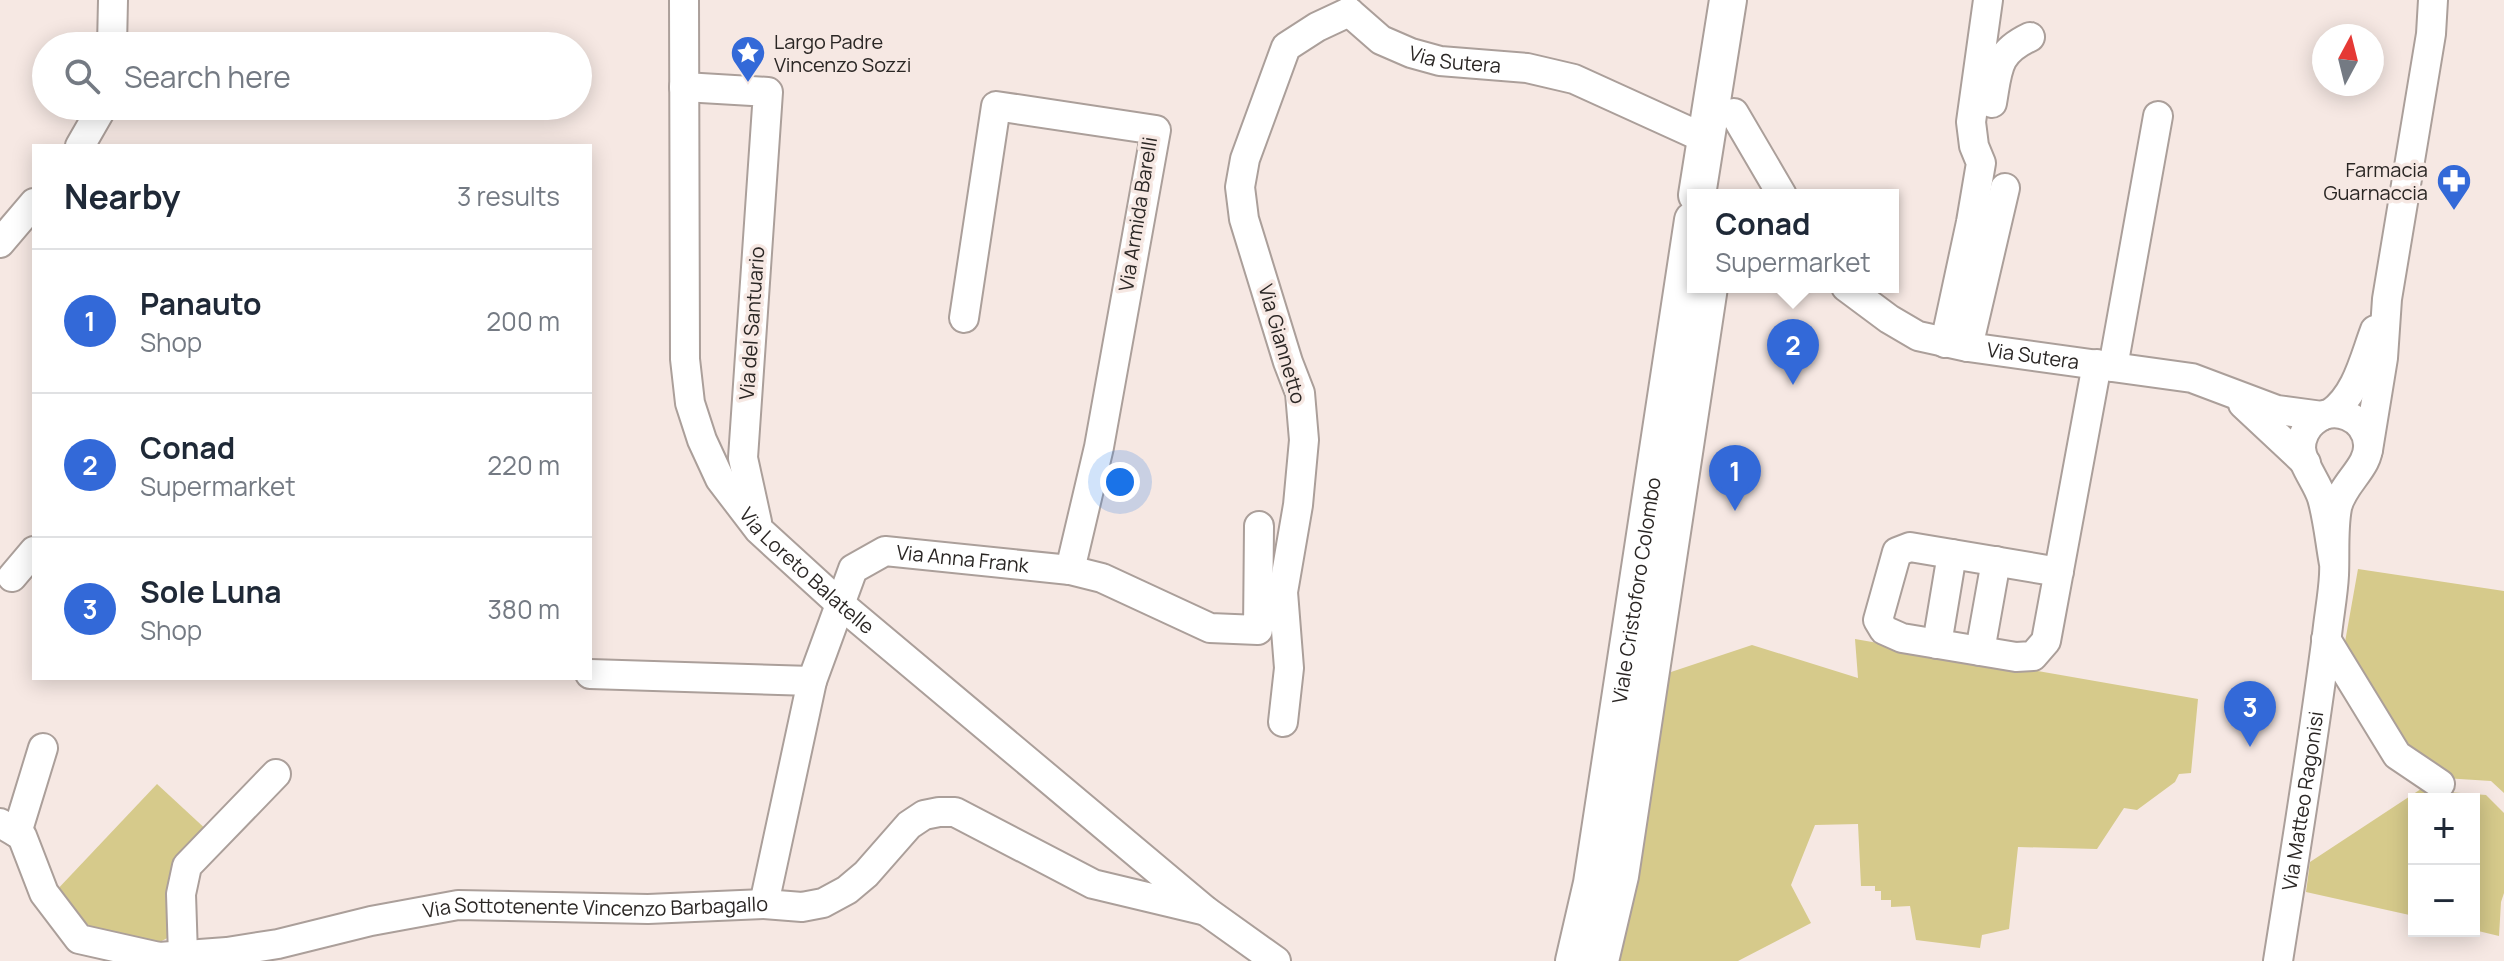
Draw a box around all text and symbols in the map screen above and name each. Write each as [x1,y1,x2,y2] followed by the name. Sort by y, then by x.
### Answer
[2312,24,2384,96] north arrow
[774,28,911,78] place label: Largo Padre Vincenzo Sozzi
[32,32,592,120] search box
[729,34,767,84] place icon: Largo Padre Vincenzo Sozzi
[1406,39,1502,79] street label: Via Sutera
[60,54,104,98] icon: search
[124,56,291,97] text: Search here
[1112,135,1163,293] street label: Via Armida Barelli
[2323,156,2428,206] place label: Farmacia Guarnaccia
[2435,162,2473,212] pharmacy icon: Farmacia Guarnaccia
[64,173,180,219] text: Nearby
[457,178,560,214] text: 3 results
[1687,189,1899,293] popup
[1715,203,1810,244] text: Conad
[1715,244,1871,280] text: Supermarket
[733,245,770,401] street label: Via del Santuario
[1253,281,1313,407] street label: Via Giannetto
[140,283,262,324] text: Panauto
[84,303,96,339] text: 1
[486,303,560,339] text: 200 m
[1767,319,1819,385] pin: 2
[140,324,202,360] text: Shop
[1985,336,2081,375] street label: Via Sutera
[140,427,235,468] text: Conad
[1709,445,1761,511] pin: 1
[82,447,98,483] text: 2
[487,447,560,483] text: 220 m
[1100,462,1140,502] your location
[140,468,296,504] text: Supermarket
[1606,475,1667,705] street label: Viale Cristoforo Colombo
[734,502,880,640] street label: Via Loreto Balatelle
[895,538,1031,579] street label: Via Anna Frank
[140,571,282,612] text: Sole Luna
[82,591,98,627] text: 3
[487,591,560,627] text: 380 m
[140,612,202,648] text: Shop
[2224,681,2276,747] pin: 3
[2275,709,2329,893] street label: Via Matteo Ragonisi
[2408,793,2480,937] map controls
[2408,793,2480,865] button: +
[2408,865,2480,937] button: −
[421,890,769,924] street label: Via Sottotenente Vincenzo Barbagallo

